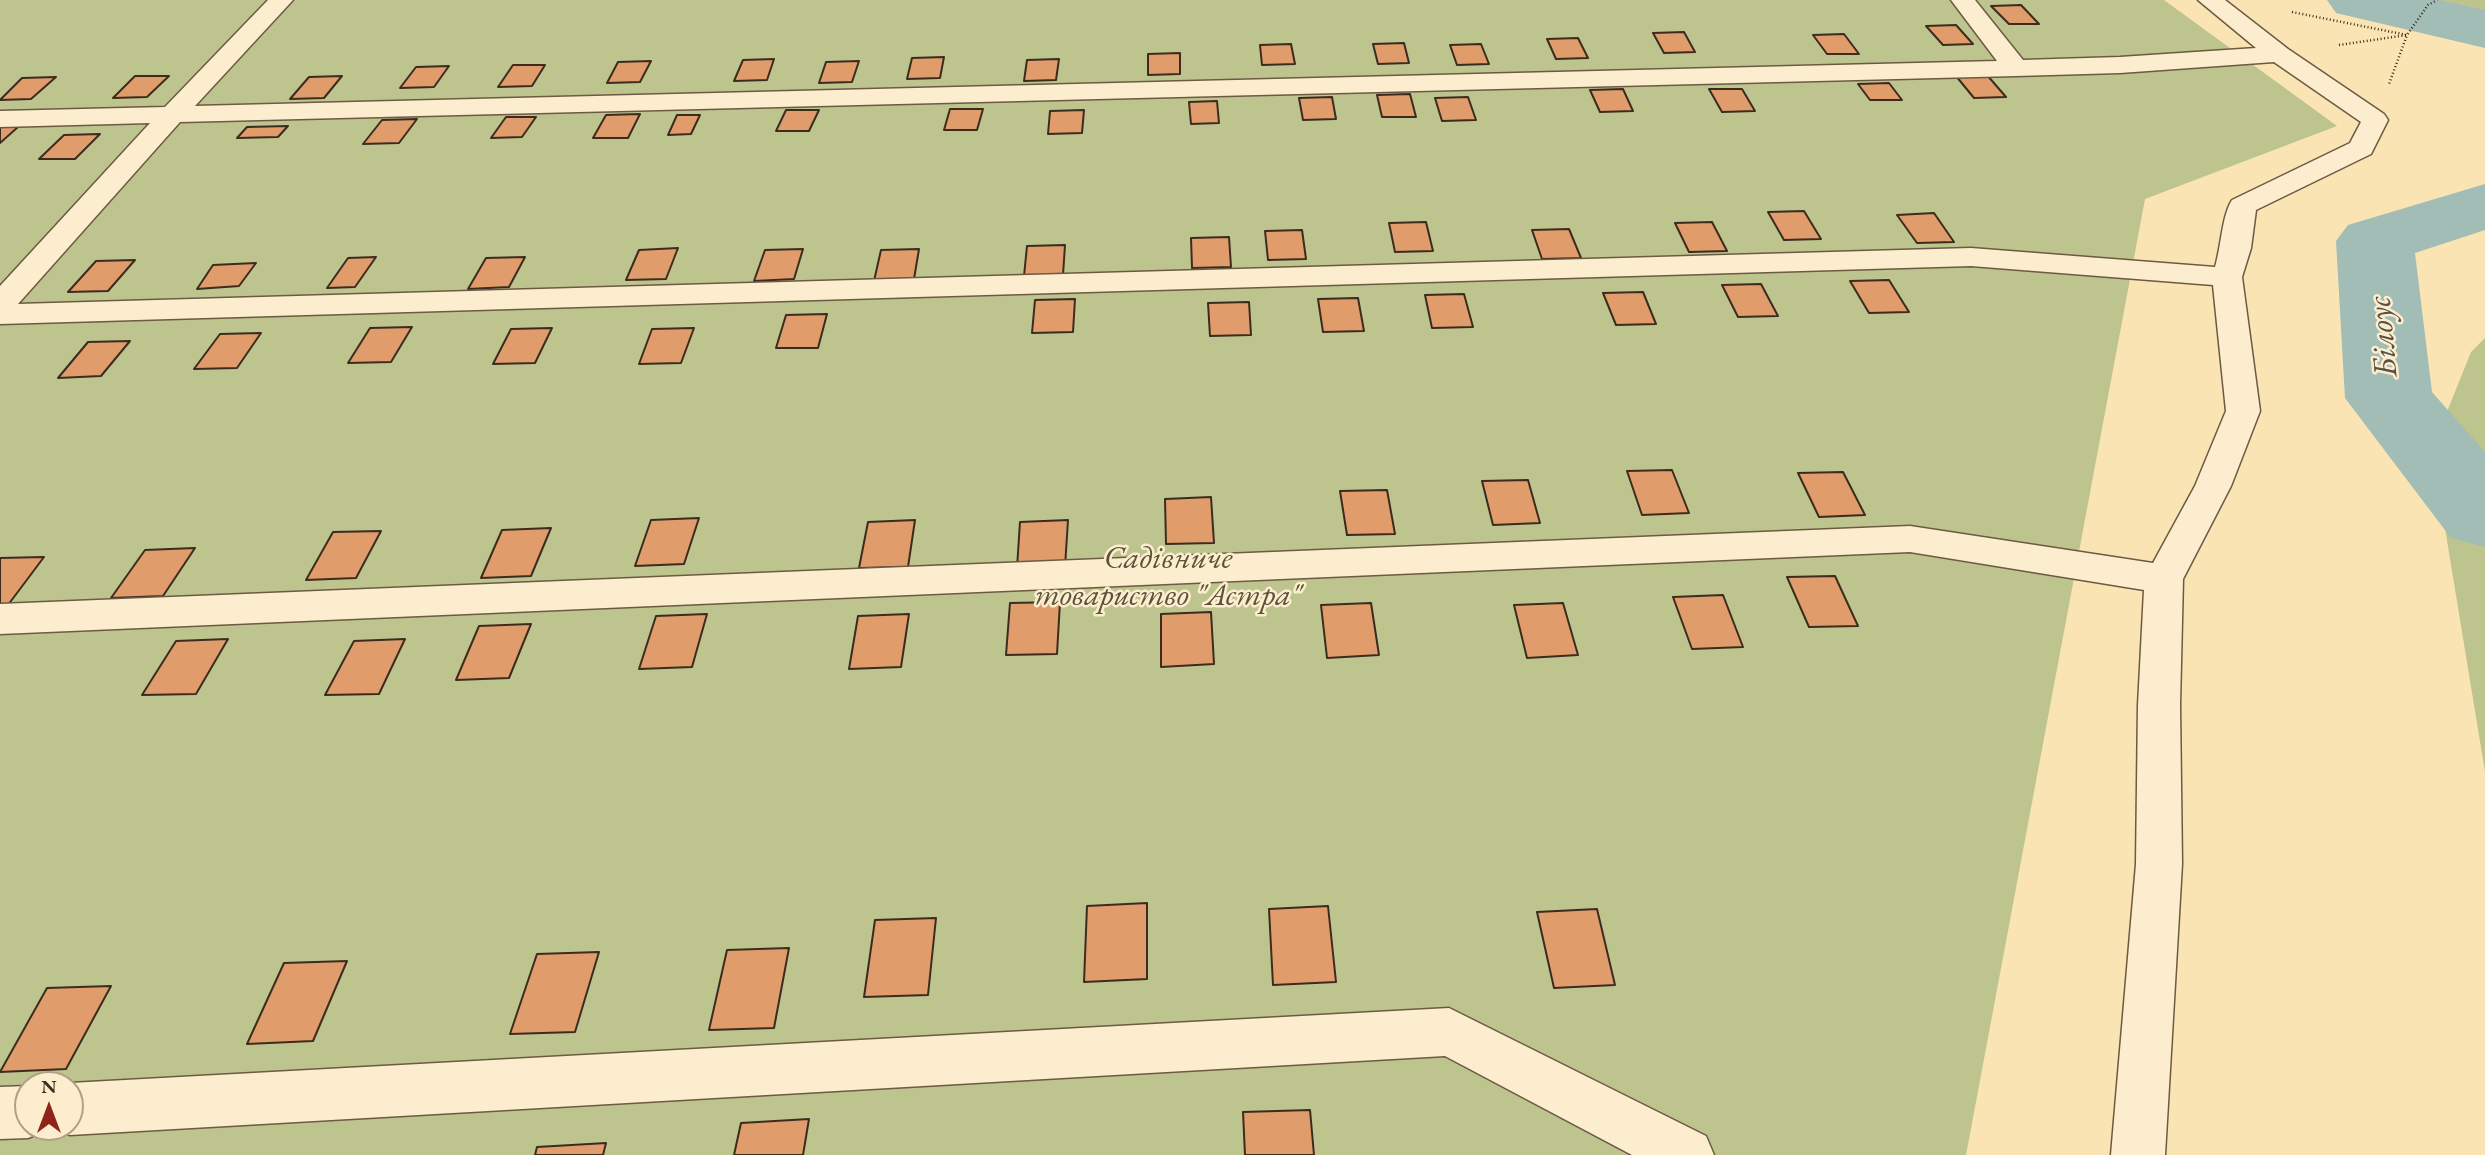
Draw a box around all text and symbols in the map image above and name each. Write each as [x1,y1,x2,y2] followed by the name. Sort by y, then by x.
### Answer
[2361,295,2407,379] water label: Білоус
[1035,540,1301,615] park label: Садівниче товариство "Астра"
[14,1071,84,1141] north arrow
[41,1074,57,1099] text: N

